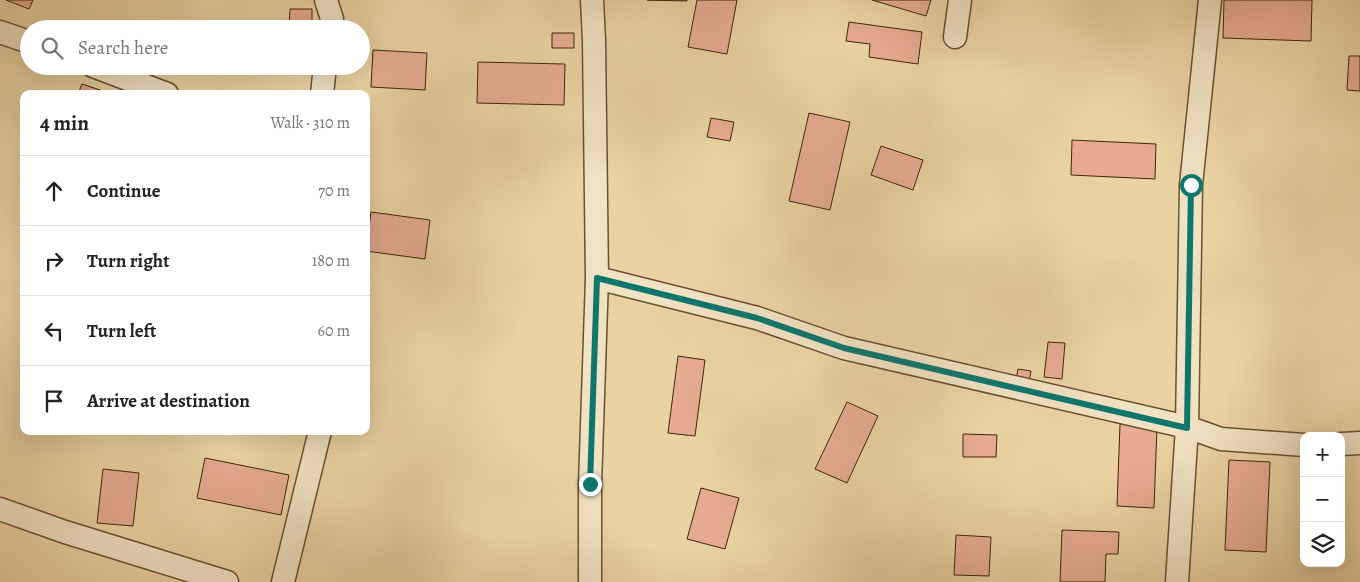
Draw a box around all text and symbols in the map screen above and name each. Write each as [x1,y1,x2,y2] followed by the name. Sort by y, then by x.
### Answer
[20,20,370,75] search box
[38,34,66,62] icon: search
[78,35,168,61] text: Search here
[40,109,89,137] text: 4 min
[270,112,350,134] text: Walk · 310 m
[1180,174,1203,197] route start
[40,177,68,205] icon: ahead
[87,178,161,204] text: Continue
[318,180,350,202] text: 70 m
[40,247,68,275] icon: right
[87,248,169,274] text: Turn right
[312,250,350,272] text: 180 m
[40,317,68,345] icon: left
[87,318,156,344] text: Turn left
[318,320,350,342] text: 60 m
[40,387,68,415] icon: arrive
[87,388,250,414] text: Arrive at destination
[1300,432,1345,567] map controls
[1300,432,1345,477] button: +
[579,473,602,496] route end
[1300,477,1345,522] button: −
[1300,522,1345,567] button: layers

